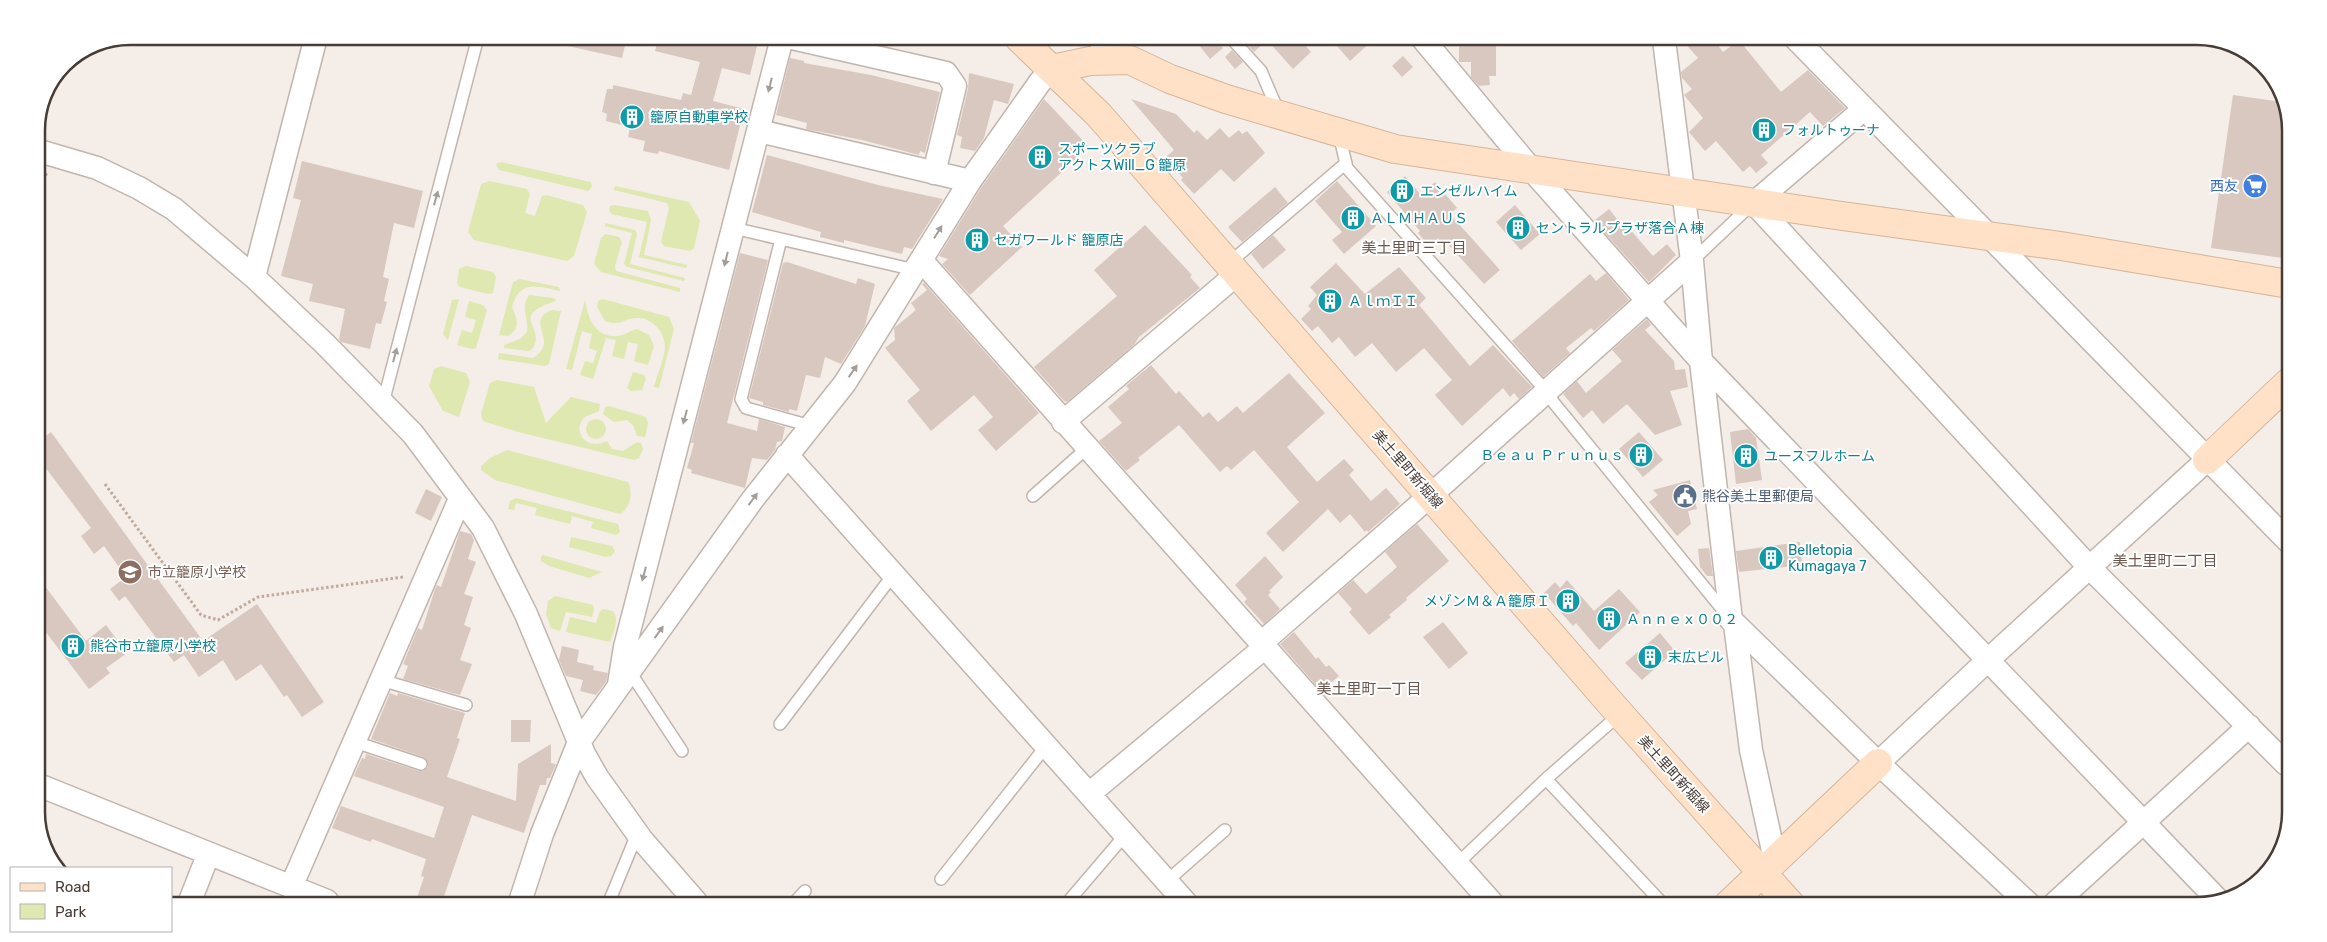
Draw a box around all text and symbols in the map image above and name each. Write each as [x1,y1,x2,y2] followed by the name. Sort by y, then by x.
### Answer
[766,78,774,93] one-way arrow
[619,104,645,130] building icon: 籠原自動車学校
[650,109,748,126] place label: 籠原自動車学校
[1751,117,1777,143] building icon: フォルトゥーナ
[1782,122,1880,139] place label: フォルトゥーナ
[1058,141,1186,174] place label: スポーツクラブ アクトスWill_G 籠原
[1027,144,1053,170] building icon: スポーツクラブ アクトスWill_G 籠原
[2242,173,2268,199] supermarket icon: 西友
[1389,178,1415,204] building icon: エンゼルハイム
[2210,178,2238,195] place label: 西友
[1420,183,1517,200] place label: エンゼルハイム
[432,191,440,206] one-way arrow
[1340,205,1366,231] building icon: ＡＬＭＨＡＵＳ
[1370,210,1468,227] place label: ＡＬＭＨＡＵＳ
[1505,215,1531,241] building icon: セントラルプラザ落合Ａ棟
[1536,220,1704,237] place label: セントラルプラザ落合Ａ棟
[933,226,942,239] one-way arrow
[964,227,990,253] building icon: セガワールド 籠原店
[994,232,1123,249] place label: セガワールド 籠原店
[1361,239,1467,257] district label: 美土里町三丁目
[722,252,730,267] one-way arrow
[1317,288,1343,314] building icon: ＡｌｍＩＩ
[1348,293,1418,310] place label: ＡｌｍＩＩ
[391,348,399,363] one-way arrow
[849,365,858,378] one-way arrow
[681,409,689,424] one-way arrow
[1369,427,1446,512] street label: 美土里町新堀線
[1628,442,1654,468] building icon: Ｂｅａｕ Ｐｒｕｎｕｓ
[1733,443,1759,469] building icon: ユースフルホーム
[1481,447,1624,464] place label: Ｂｅａｕ Ｐｒｕｎｕｓ
[1764,448,1875,465] place label: ユースフルホーム
[1672,483,1698,509] public building icon: 熊谷美土里郵便局
[1702,488,1814,505] place label: 熊谷美土里郵便局
[748,492,758,506] one-way arrow
[1788,542,1866,575] place label: Belletopia Kumagaya 7
[1758,545,1784,571] building icon: Belletopia Kumagaya 7
[2112,552,2218,570] district label: 美土里町二丁目
[117,559,143,585] school or university icon: 市立籠原小学校
[148,564,246,581] place label: 市立籠原小学校
[640,566,648,582] one-way arrow
[1555,588,1581,614] building icon: メゾンＭ＆Ａ籠原Ｉ
[1424,593,1550,610] place label: メゾンＭ＆Ａ籠原Ｉ
[1596,606,1622,632] building icon: Ａｎｎｅｘ００２
[1626,611,1738,628] place label: Ａｎｎｅｘ００２
[654,625,664,639] one-way arrow
[60,633,86,659] building icon: 熊谷市立籠原小学校
[90,638,216,655] place label: 熊谷市立籠原小学校
[1637,644,1663,670] building icon: 末広ビル
[1668,649,1724,666] place label: 末広ビル
[1316,680,1422,698] district label: 美土里町一丁目
[1635,732,1713,816] street label: 美土里町新堀線
[10,867,172,932] legend
[55,878,91,896] text: Road
[55,903,86,921] text: Park

